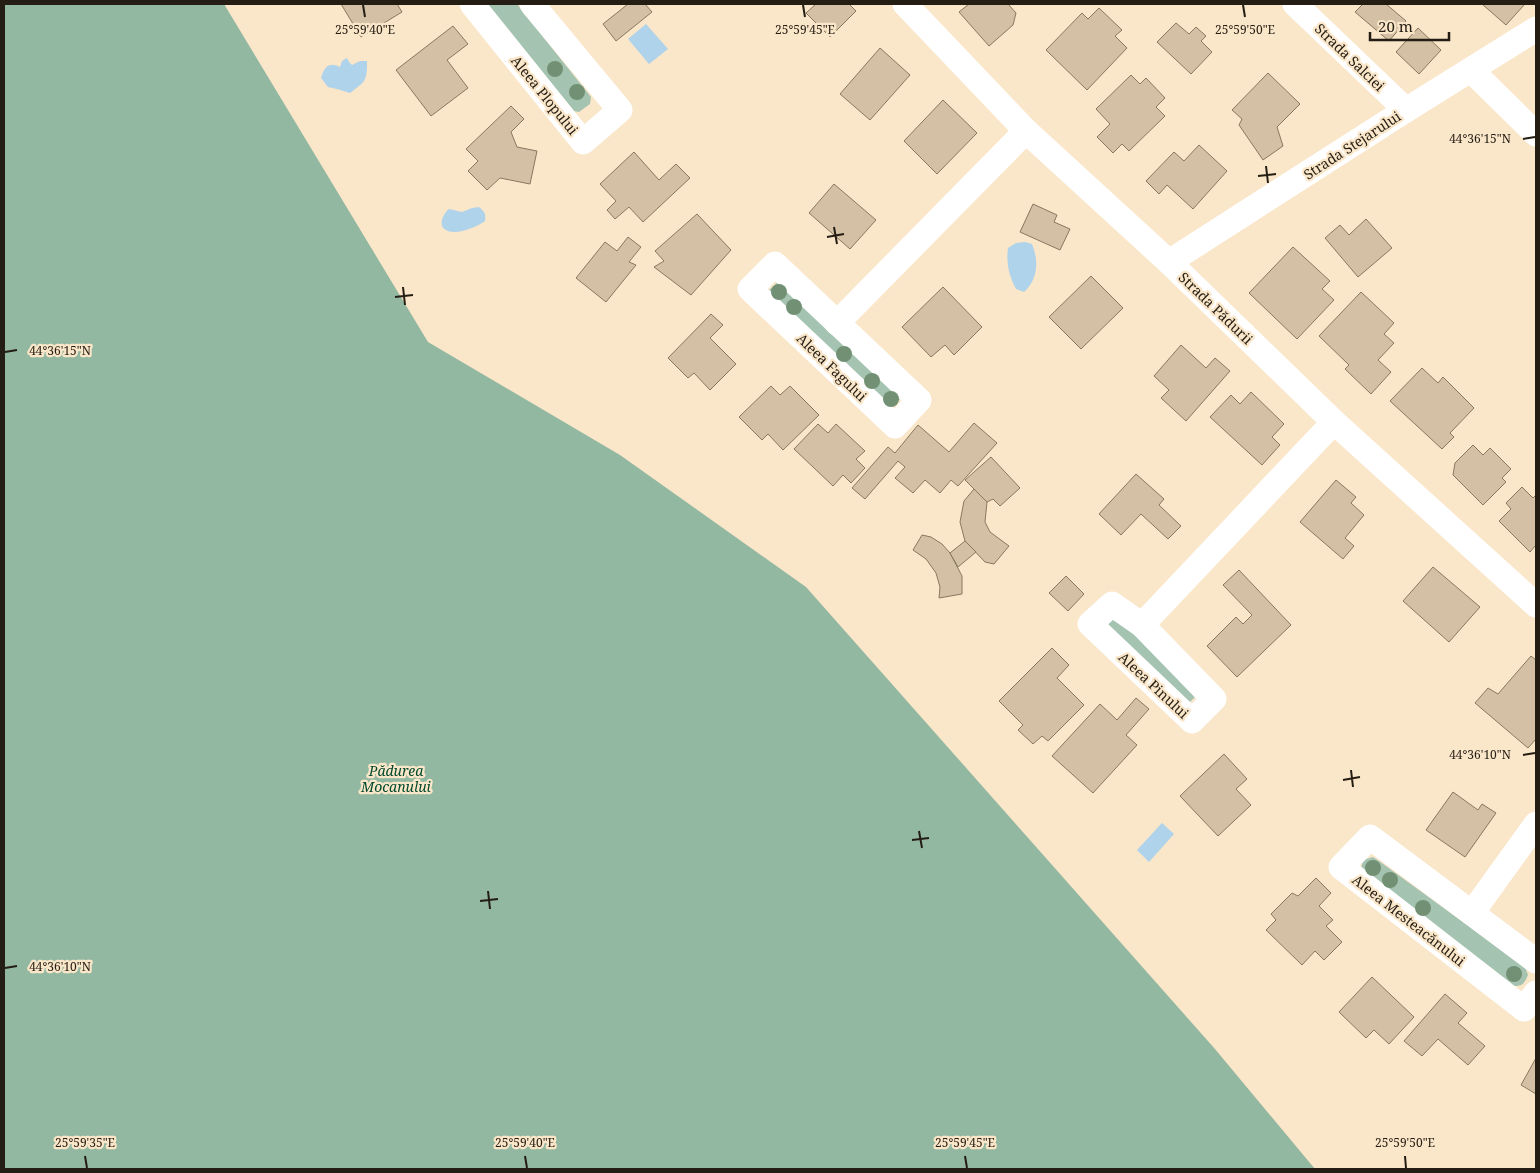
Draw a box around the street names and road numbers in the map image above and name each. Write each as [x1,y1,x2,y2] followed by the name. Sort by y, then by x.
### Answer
[1311,19,1389,95] street label: Strada Salciei
[507,51,583,139] street label: Aleea Plopului
[1300,106,1405,184] street label: Strada Stejarului
[1175,268,1258,349] street label: Strada Pădurii
[793,329,871,406] street label: Aleea Fagului
[1115,648,1194,723] street label: Aleea Pinului
[1349,870,1470,970] street label: Aleea Mesteacănului

